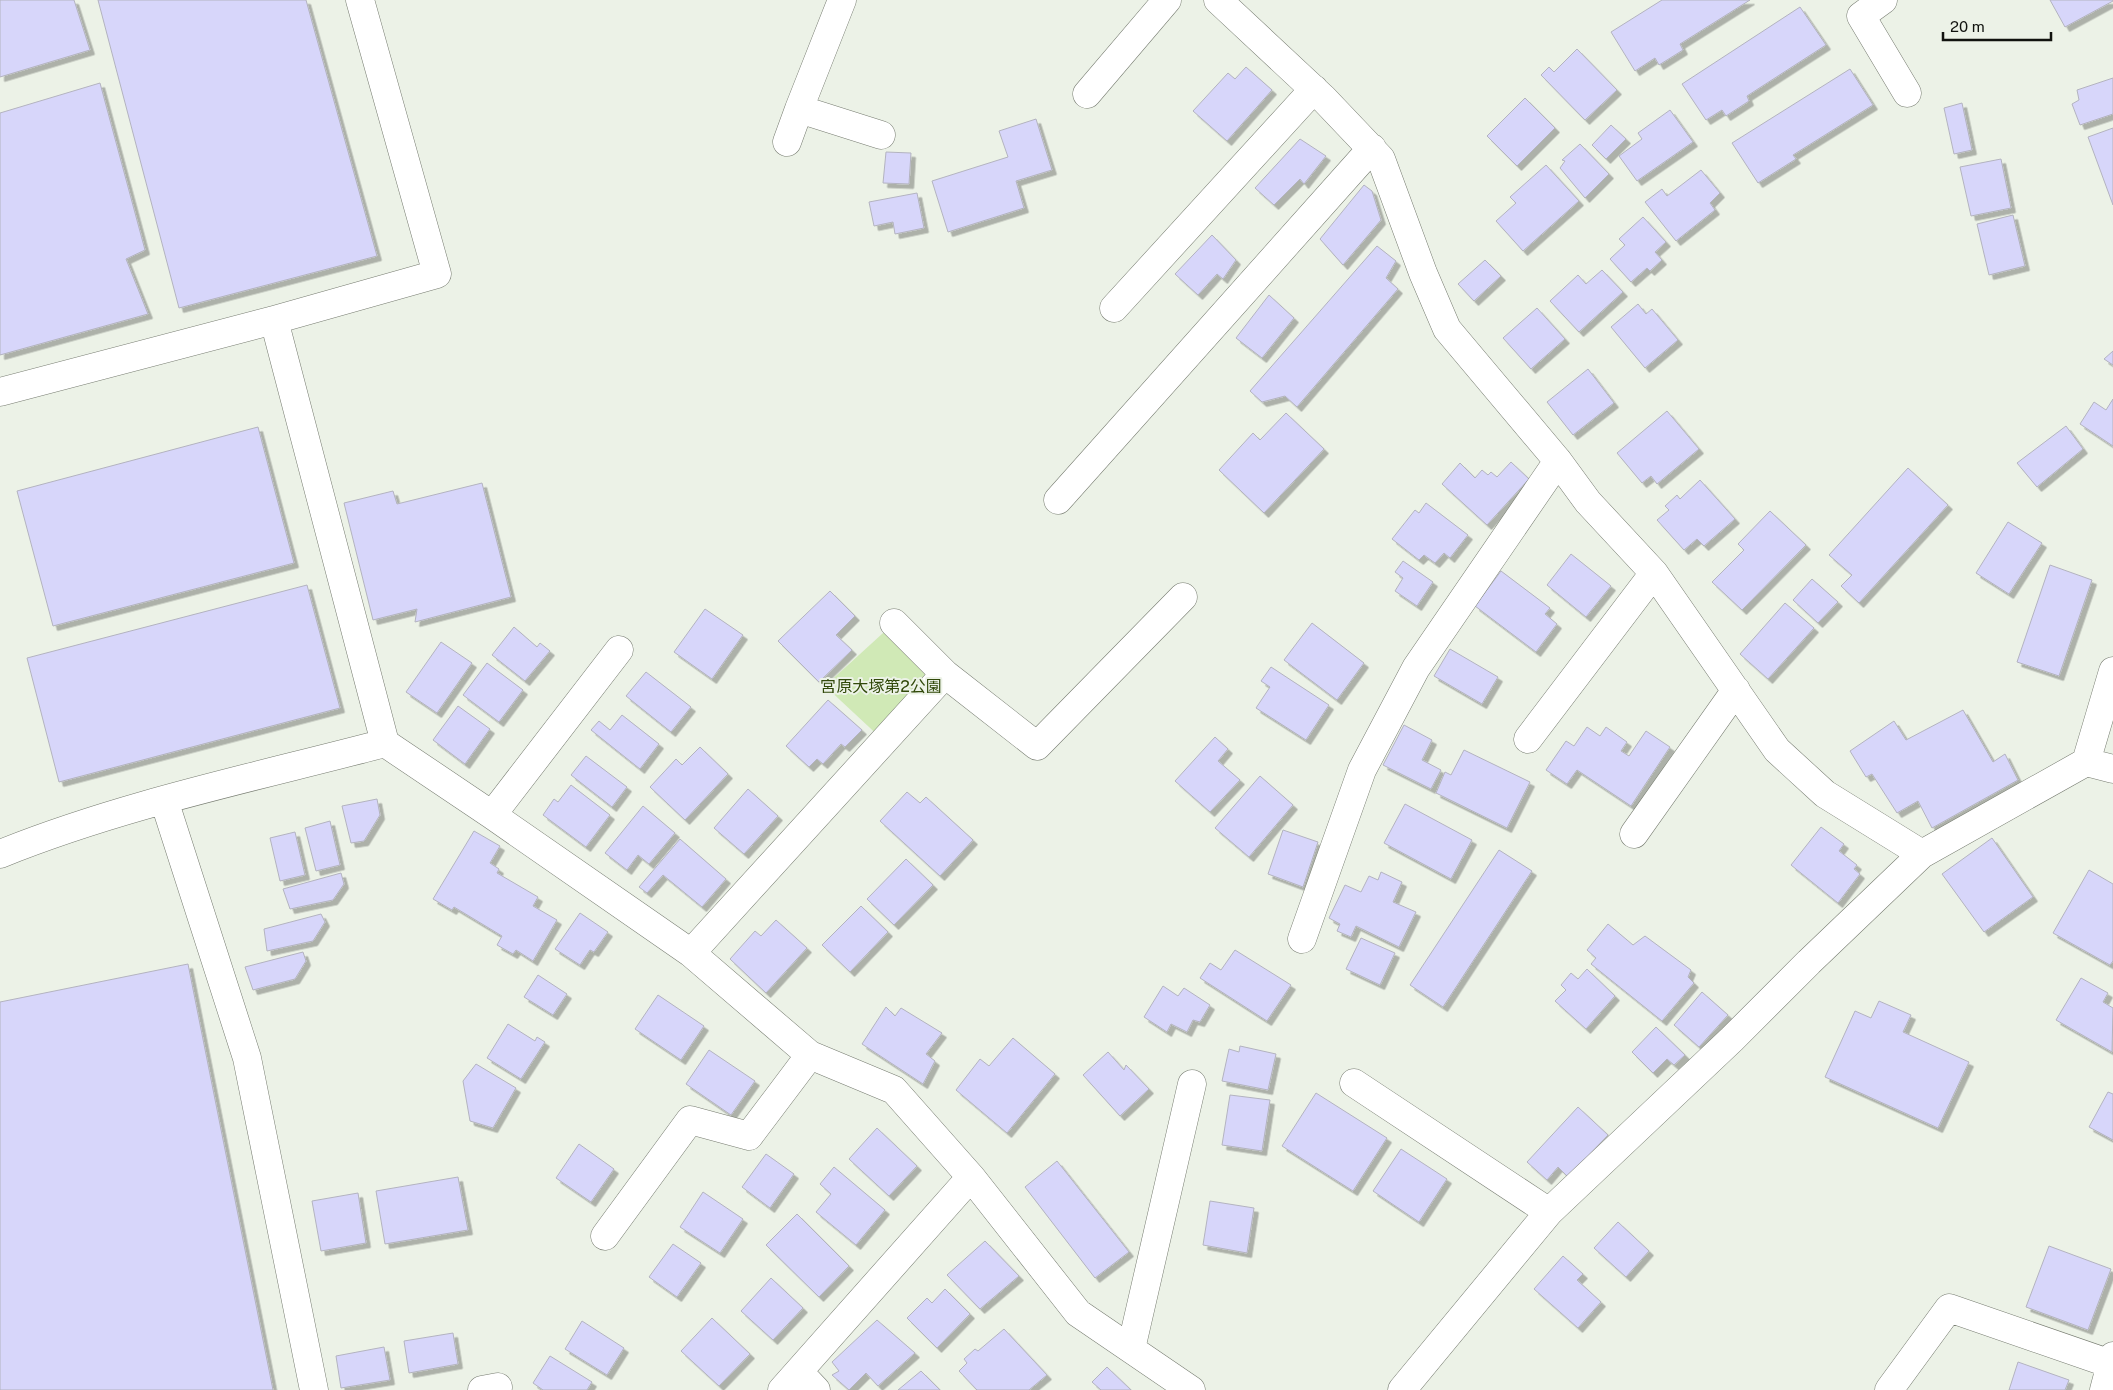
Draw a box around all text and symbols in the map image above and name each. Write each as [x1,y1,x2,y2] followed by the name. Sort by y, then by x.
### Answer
[1943,10,2050,42] scale bar
[1950,18,1985,35] text: 20 m
[820,677,942,696] park label: 宮原大塚第2公園

